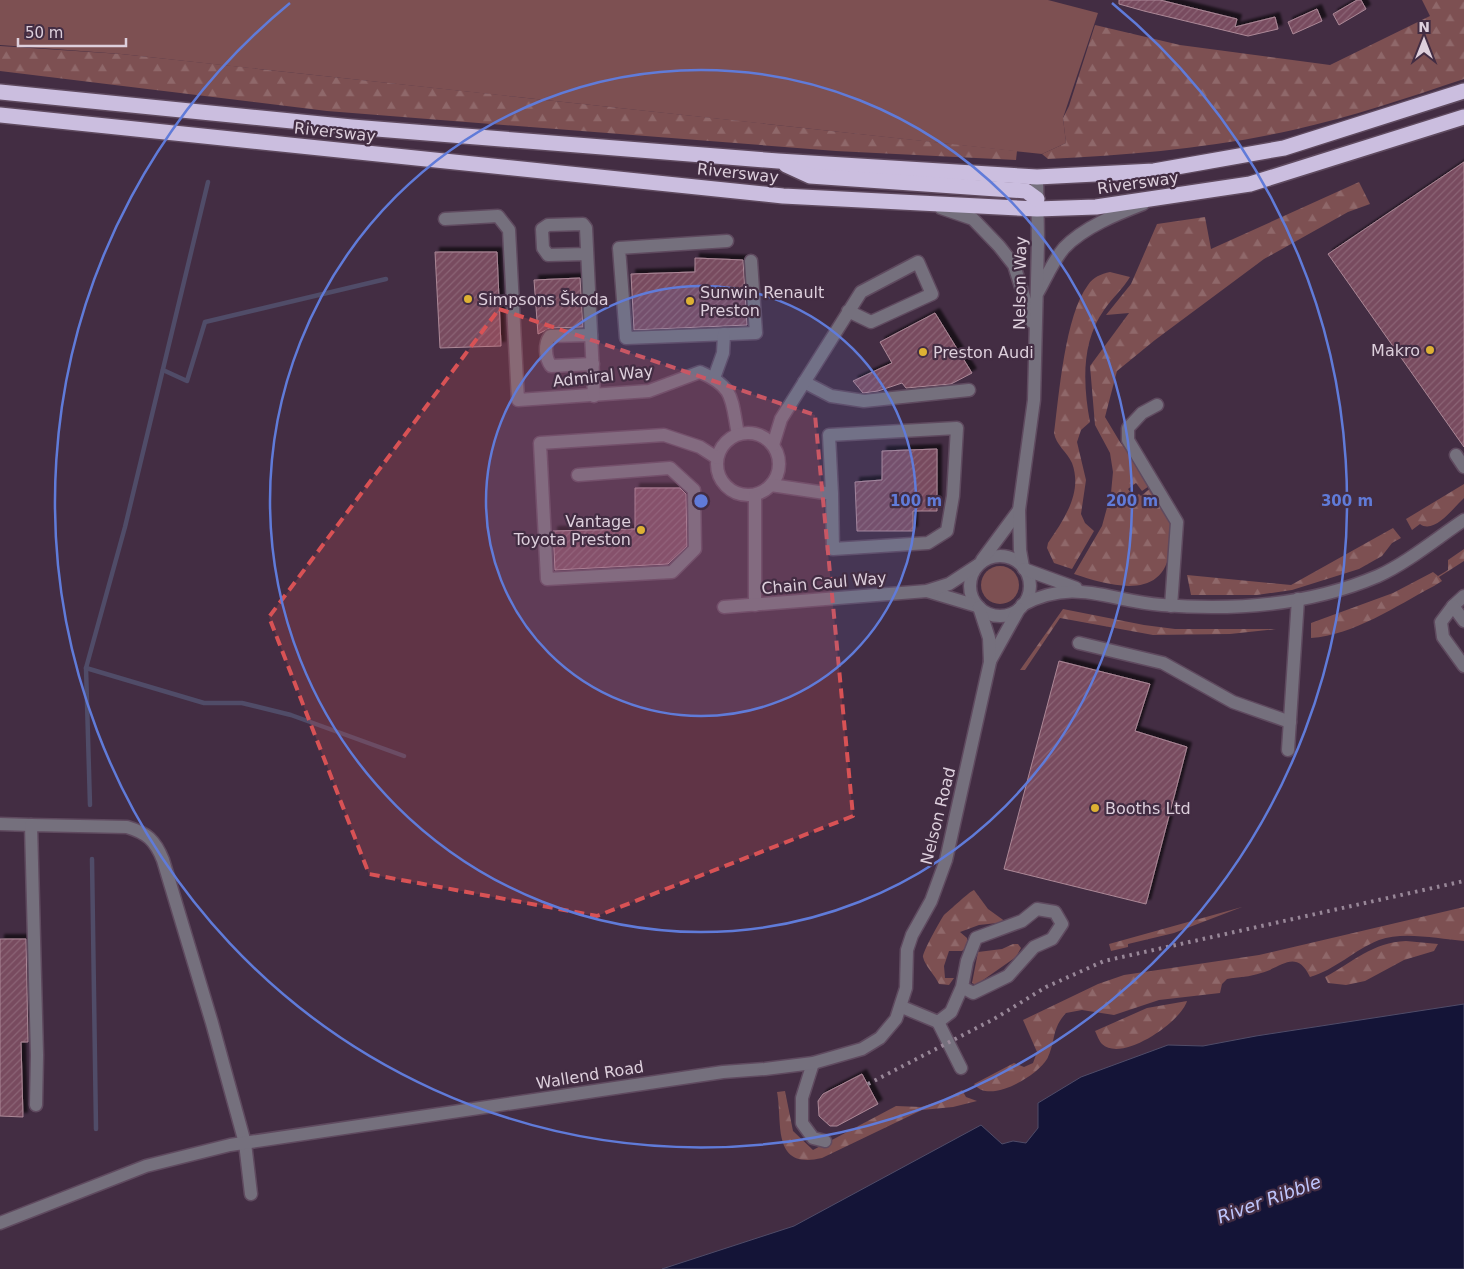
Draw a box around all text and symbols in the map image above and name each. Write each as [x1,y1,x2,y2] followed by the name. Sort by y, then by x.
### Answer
[18,15,125,47] scale bar
[1399,15,1449,65] north arrow
[1418,19,1430,35] text: N
[25,24,63,42] text: 50 m
[293,118,377,146] street label: Riversway
[696,159,780,187] street label: Riversway
[1096,168,1180,198] street label: Riversway
[1010,236,1030,330] street label: Nelson Way
[700,283,824,320] place label: Sunwin Renault Preston
[478,290,609,309] place label: Simpsons Škoda
[462,293,474,305] marker: Simpsons Škoda
[684,295,696,307] marker: Sunwin Renault Preston
[1371,341,1420,360] place label: Makro
[933,343,1034,362] place label: Preston Audi
[1424,344,1436,356] marker: Makro
[917,346,929,358] marker: Preston Audi
[552,361,654,391] street label: Admiral Way
[692,492,710,510] centre of rings
[890,492,942,510] text: 100 m
[1106,492,1158,510] text: 200 m
[1321,492,1373,510] text: 300 m
[513,512,631,549] place label: Vantage Toyota Preston
[635,524,647,536] marker: Vantage Toyota Preston
[761,568,887,598] street label: Chain Caul Way
[917,765,959,867] street label: Nelson Road
[1105,799,1191,818] place label: Booths Ltd
[1089,802,1101,814] marker: Booths Ltd
[535,1057,645,1093] street label: Wallend Road
[1214,1171,1324,1227] water label: River Ribble

